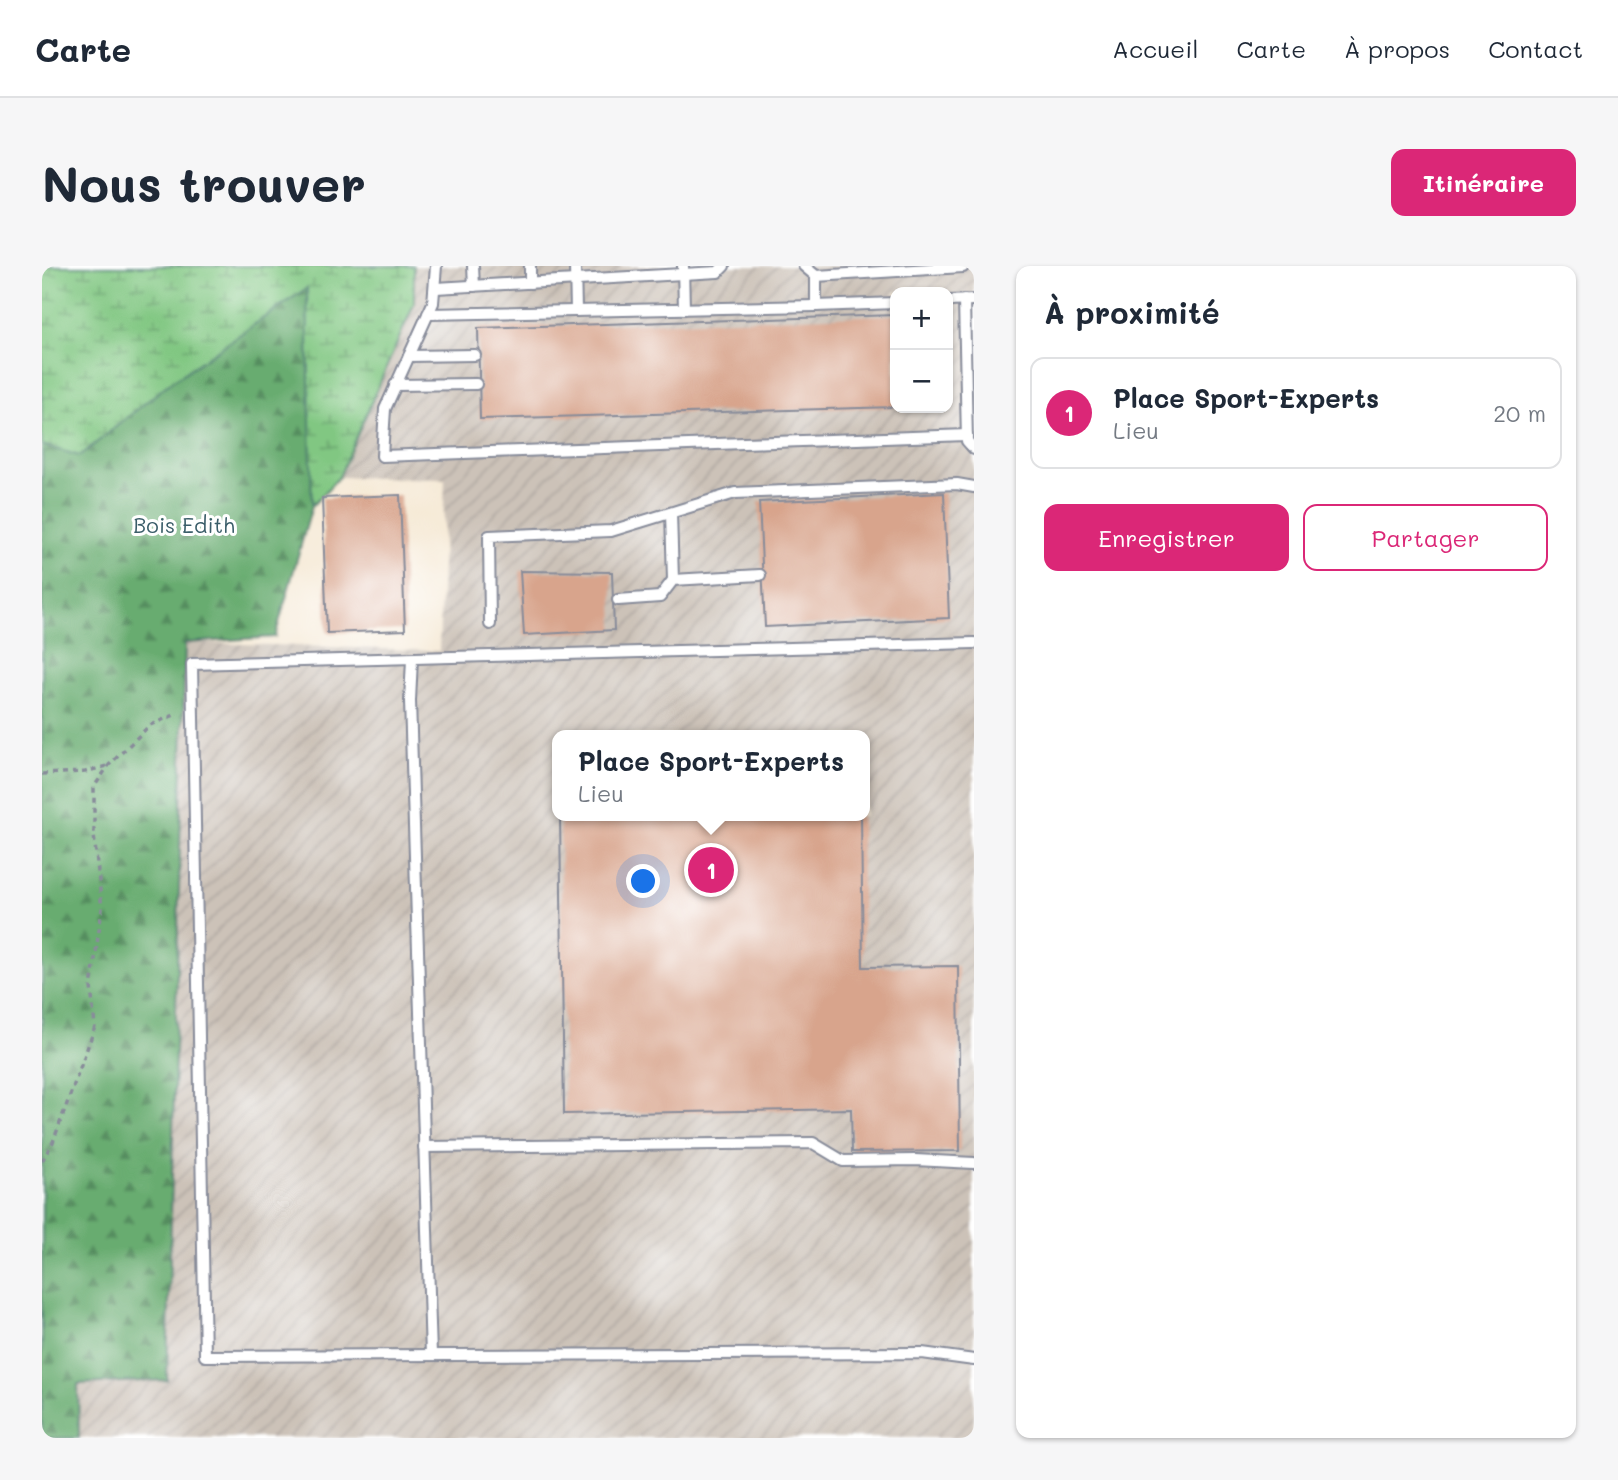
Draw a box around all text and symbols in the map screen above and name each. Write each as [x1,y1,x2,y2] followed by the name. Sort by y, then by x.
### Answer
[35,27,131,70] text: Carte
[1112,33,1198,64] text: Accueil
[1236,33,1306,64] text: Carte
[1344,33,1450,64] text: À propos
[1488,33,1583,64] text: Contact
[1391,149,1576,216] button: Itinéraire
[42,151,366,214] text: Nous trouver
[890,287,953,413] map controls
[890,287,953,350] button: +
[1044,292,1220,332] text: À proximité
[890,350,953,413] button: −
[1113,381,1379,415] text: Place Sport-Experts
[1064,398,1074,428] text: 1
[1493,398,1546,428] text: 20 m
[1113,415,1159,445] text: Lieu
[1044,504,1289,571] button: Enregistrer
[1303,504,1548,571] button: Partager
[133,511,235,538] park label: Bois Edith
[552,730,870,821] popup
[578,744,844,778] text: Place Sport-Experts
[578,778,624,808] text: Lieu
[688,844,734,896] pin: 1
[626,864,660,898] your location

